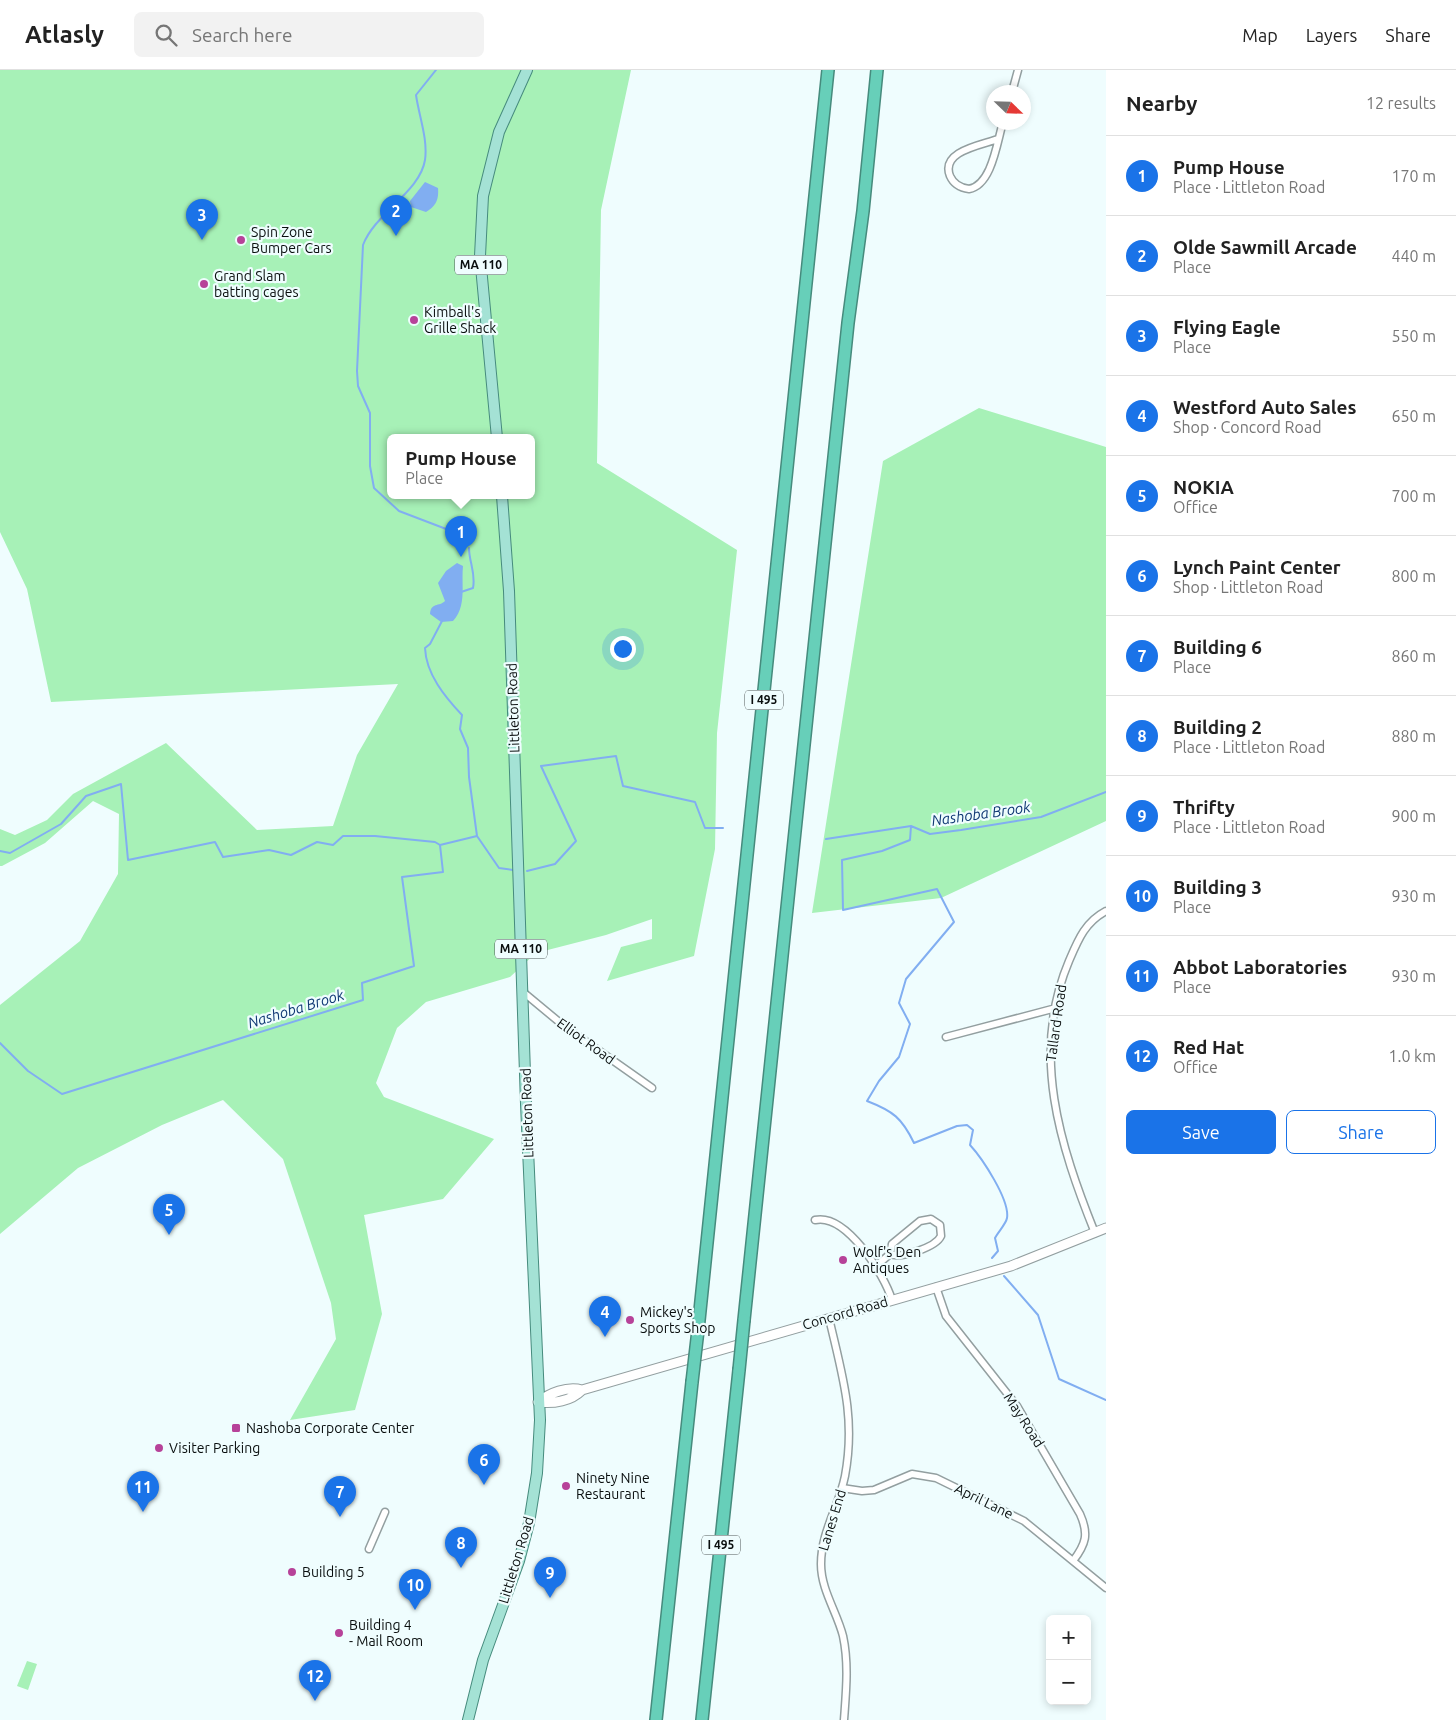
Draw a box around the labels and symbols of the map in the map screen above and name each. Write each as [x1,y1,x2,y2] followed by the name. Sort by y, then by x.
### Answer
[986,85,1031,130] north arrow
[380,195,412,236] pin: 2
[186,199,218,240] pin: 3
[251,224,332,256] place label: Spin Zone Bumper Cars
[235,234,247,246] marker: Spin Zone Bumper Cars
[455,256,507,274] road number: MA 110
[214,268,299,300] place label: Grand Slam batting cages
[198,278,210,290] marker: Grand Slam batting cages
[424,304,496,336] place label: Kimball's Grille Shack
[408,314,420,326] marker: Kimball's Grille Shack
[445,516,477,557] pin: 1
[610,636,636,662] your location
[503,663,523,753] street label: Littleton Road
[745,690,783,710] road number: I 495
[930,798,1032,829] water label: Nashoba Brook
[495,940,547,959] road number: MA 110
[1043,983,1069,1063] street label: Tallard Road
[246,986,346,1031] water label: Nashoba Brook
[554,1015,618,1067] street label: Elliot Road
[517,1068,537,1158] street label: Littleton Road
[153,1194,185,1235] pin: 5
[853,1244,921,1276] place label: Wolf's Den Antiques
[837,1254,849,1266] marker: Wolf's Den Antiques
[800,1293,890,1333] street label: Concord Road
[589,1296,621,1337] pin: 4
[640,1304,716,1336] place label: Mickey's Sports Shop
[624,1314,636,1326] marker: Mickey's Sports Shop
[1001,1390,1047,1450] street label: May Road
[246,1420,415,1436] place label: Nashoba Corporate Center
[230,1422,242,1434] marker: Nashoba Corporate Center
[169,1440,260,1456] place label: Visiter Parking
[153,1442,165,1454] marker: Visiter Parking
[468,1444,500,1485] pin: 6
[576,1470,650,1502] place label: Ninety Nine Restaurant
[127,1471,159,1512] pin: 11
[324,1476,356,1517] pin: 7
[560,1480,572,1492] marker: Ninety Nine Restaurant
[952,1480,1016,1522] street label: April Lane
[815,1487,849,1553] street label: Lanes End
[495,1515,537,1605] street label: Littleton Road
[445,1527,477,1568] pin: 8
[702,1536,740,1554] road number: I 495
[534,1557,566,1598] pin: 9
[302,1564,365,1580] place label: Building 5
[286,1566,298,1578] marker: Building 5
[399,1569,431,1610] pin: 10
[349,1617,423,1649] place label: Building 4 - Mail Room
[333,1627,345,1639] marker: Building 4 - Mail Room
[299,1660,331,1701] pin: 12

